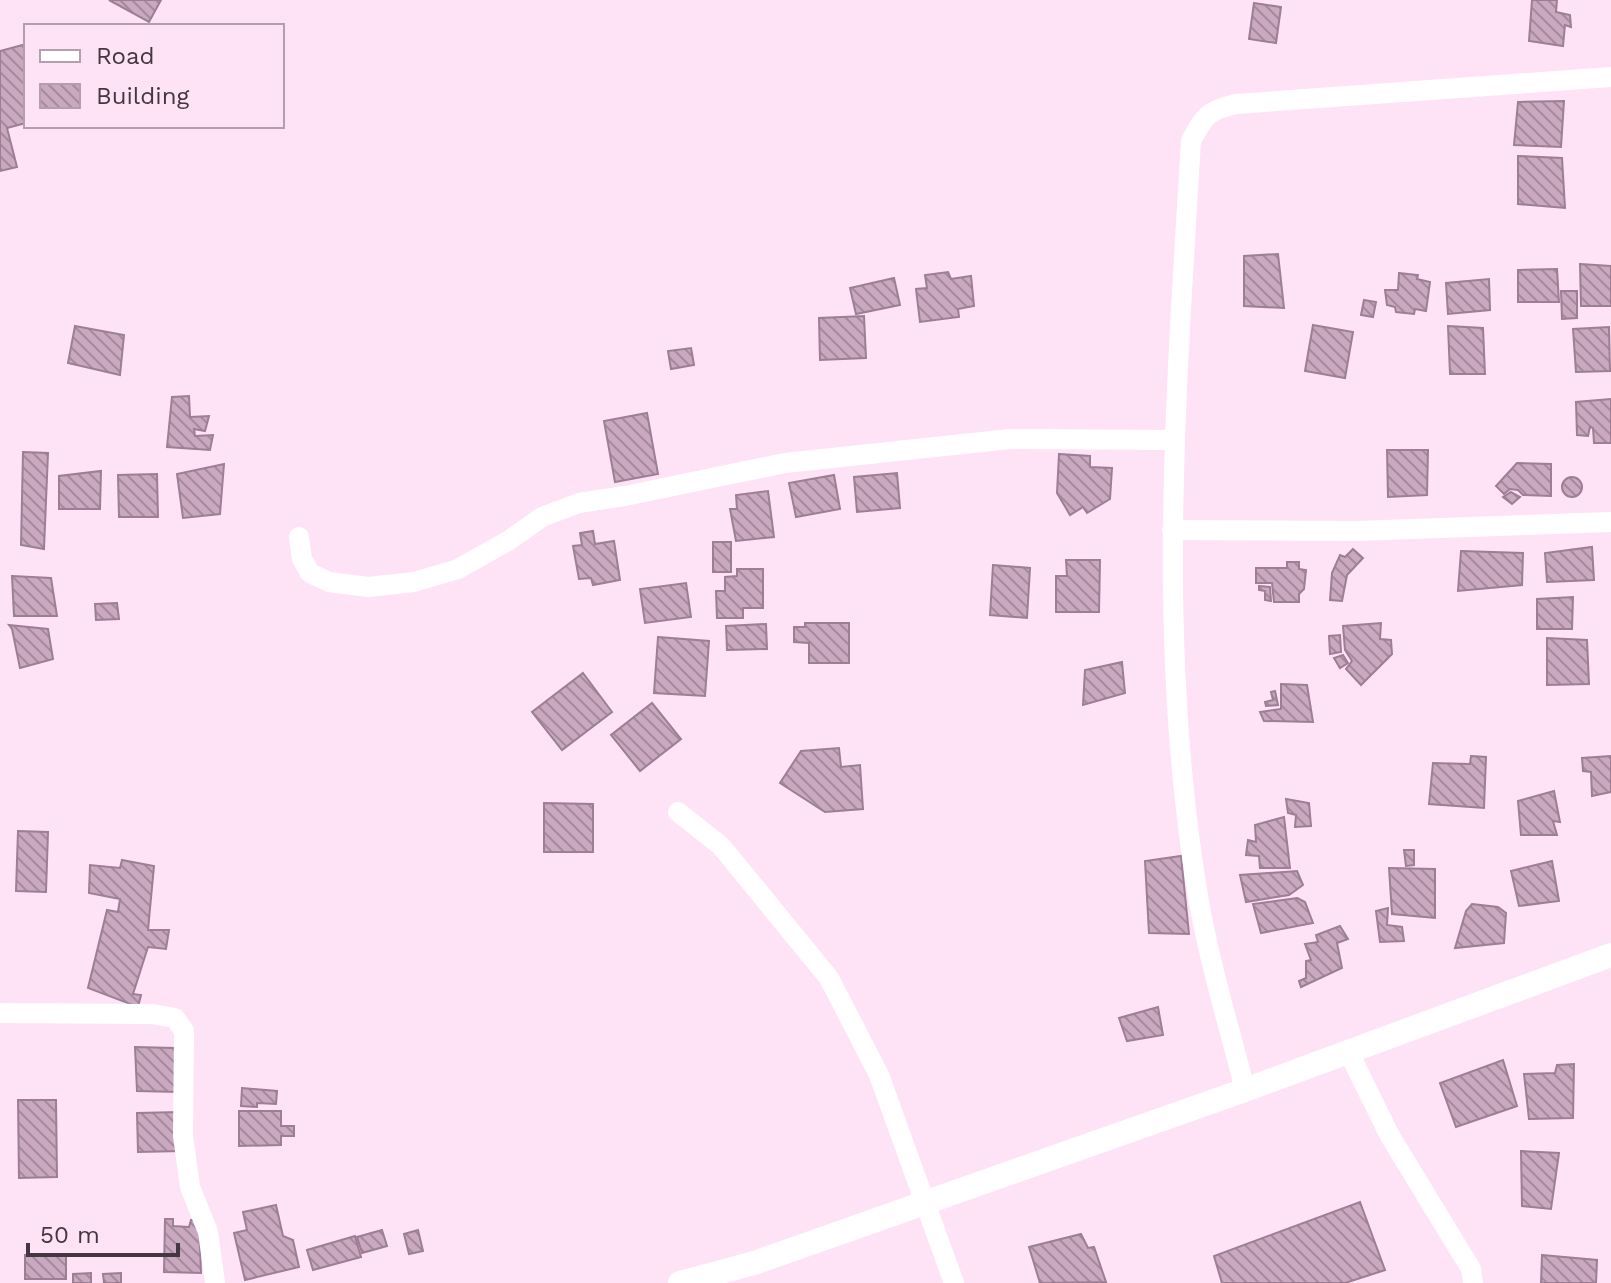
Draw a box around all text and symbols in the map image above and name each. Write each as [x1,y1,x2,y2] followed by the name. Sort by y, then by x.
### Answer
[24,24,284,128] legend
[96,42,155,70] text: Road
[96,82,189,110] text: Building
[28,1207,178,1257] scale bar
[40,1221,100,1249] text: 50 m

